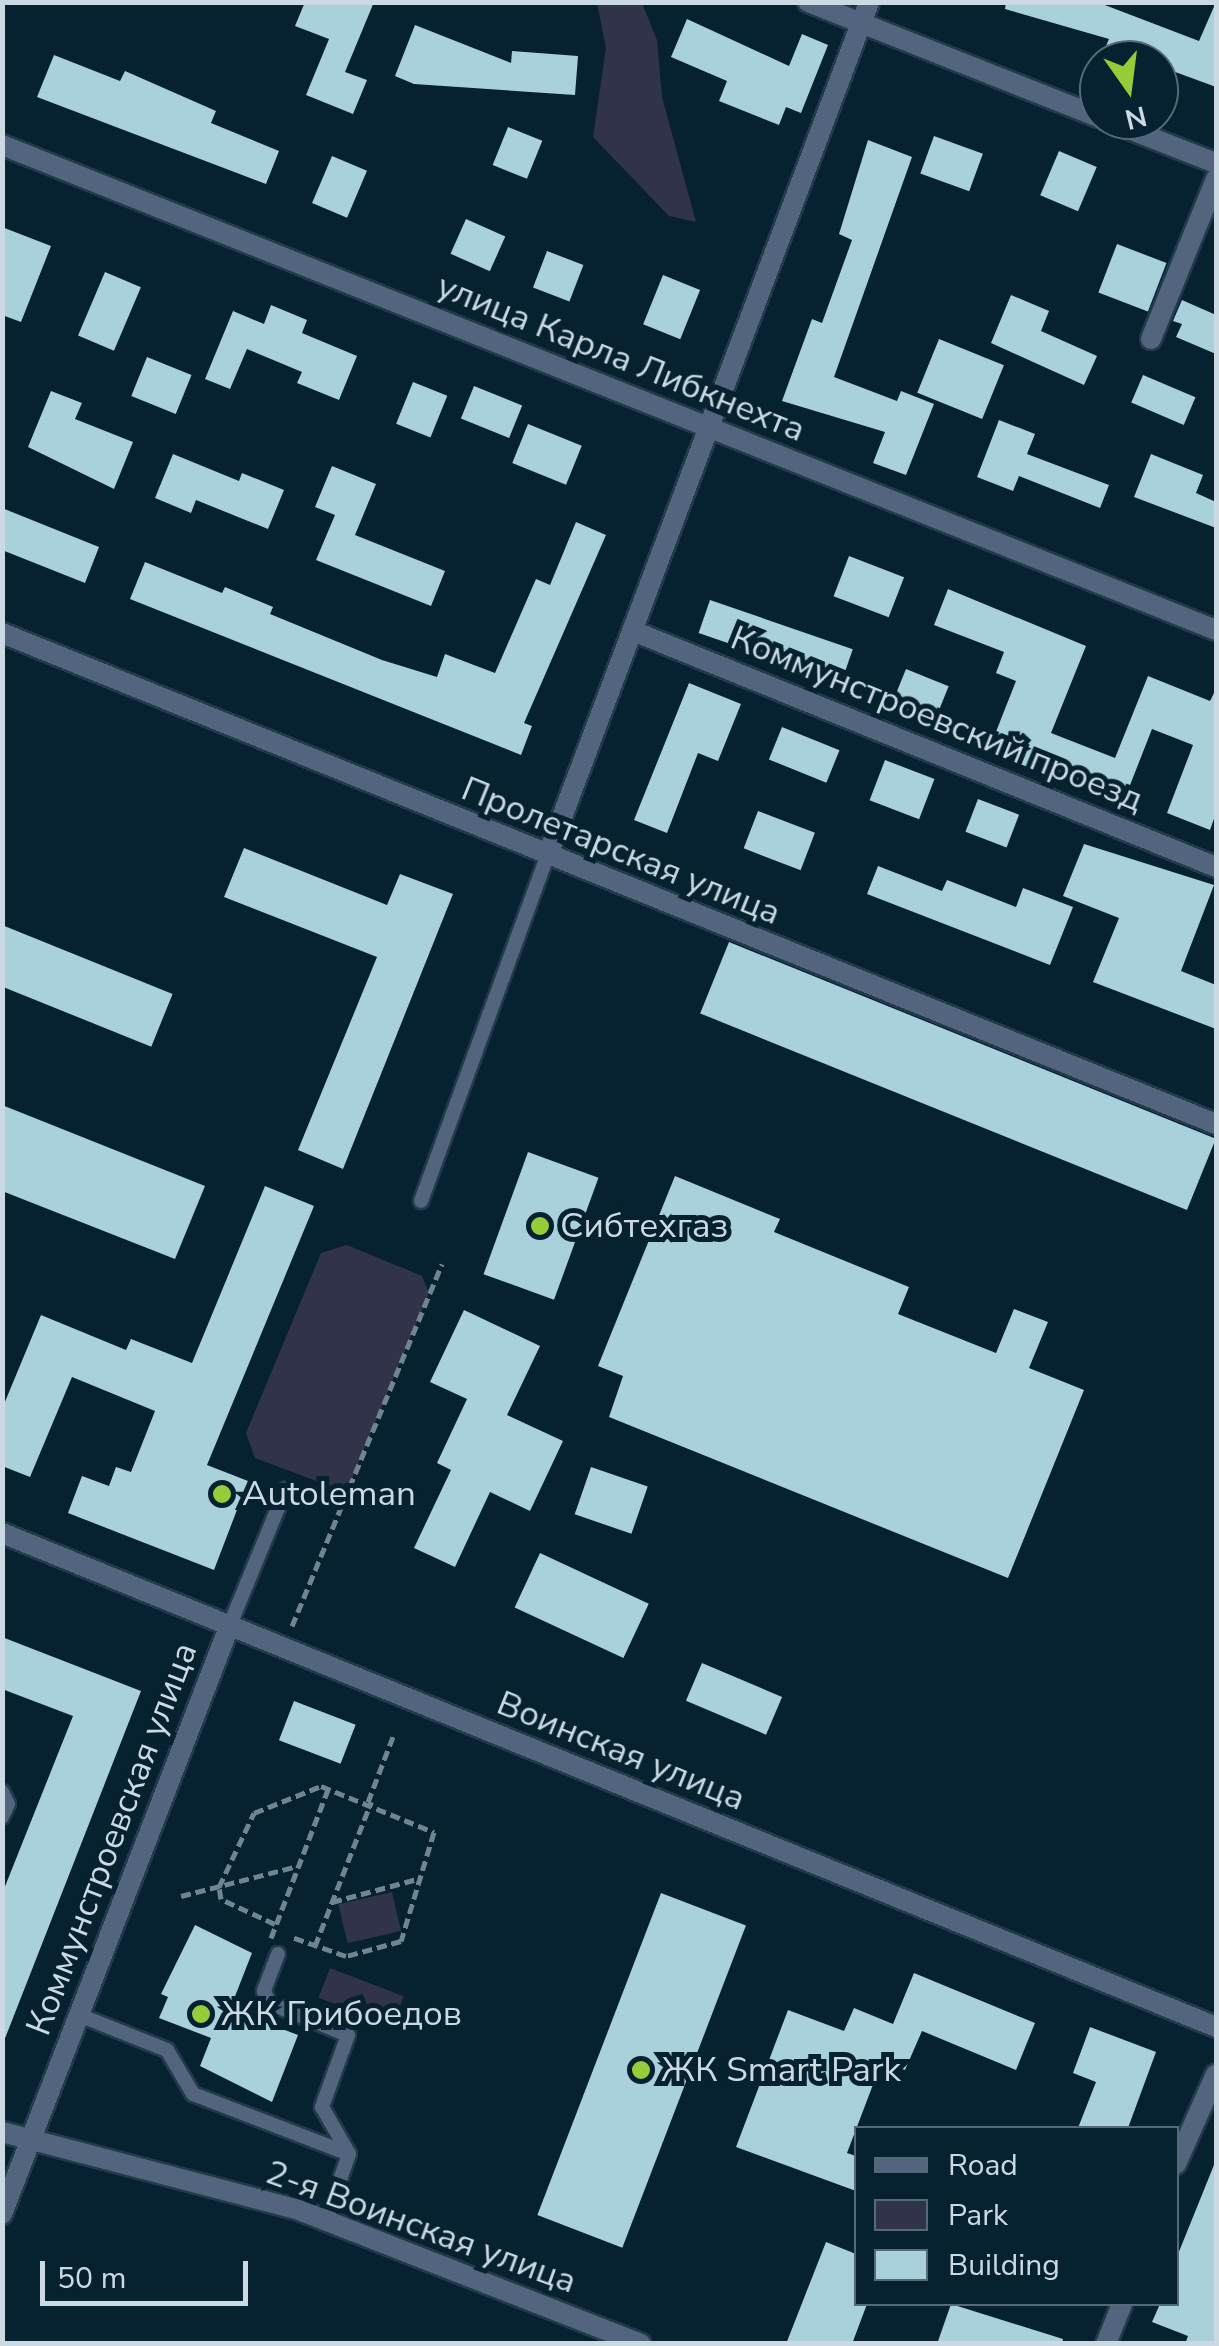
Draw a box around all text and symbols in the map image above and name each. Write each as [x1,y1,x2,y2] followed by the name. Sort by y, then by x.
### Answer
[1079,40,1179,140] north arrow
[1121,96,1151,138] text: N
[431,265,811,451] street label: улица Карла Либкнехта
[725,617,1149,821] street label: Коммунстроевский проезд
[455,768,787,934] street label: Пролетарская улица
[560,1205,728,1247] place label: Сибтехгаз
[529,1215,551,1237] marker: Сибтехгаз
[242,1473,416,1515] place label: Autoleman
[211,1483,233,1505] marker: Autoleman
[18,1637,206,2041] street label: Коммунстроевская улица
[491,1682,751,1820] street label: Воинская улица
[221,1993,462,2035] place label: ЖК Грибоедов
[190,2003,212,2025] marker: ЖК Грибоедов
[661,2049,901,2091] place label: ЖК Smart Park
[630,2059,652,2081] marker: ЖК Smart Park
[854,2126,1179,2306] legend
[948,2145,1018,2186] text: Road
[260,2151,582,2303] street label: 2-я Воинская улица
[948,2195,1008,2236] text: Park
[45,2241,252,2303] scale bar
[948,2245,1060,2286] text: Building
[57,2258,126,2299] text: 50 m

